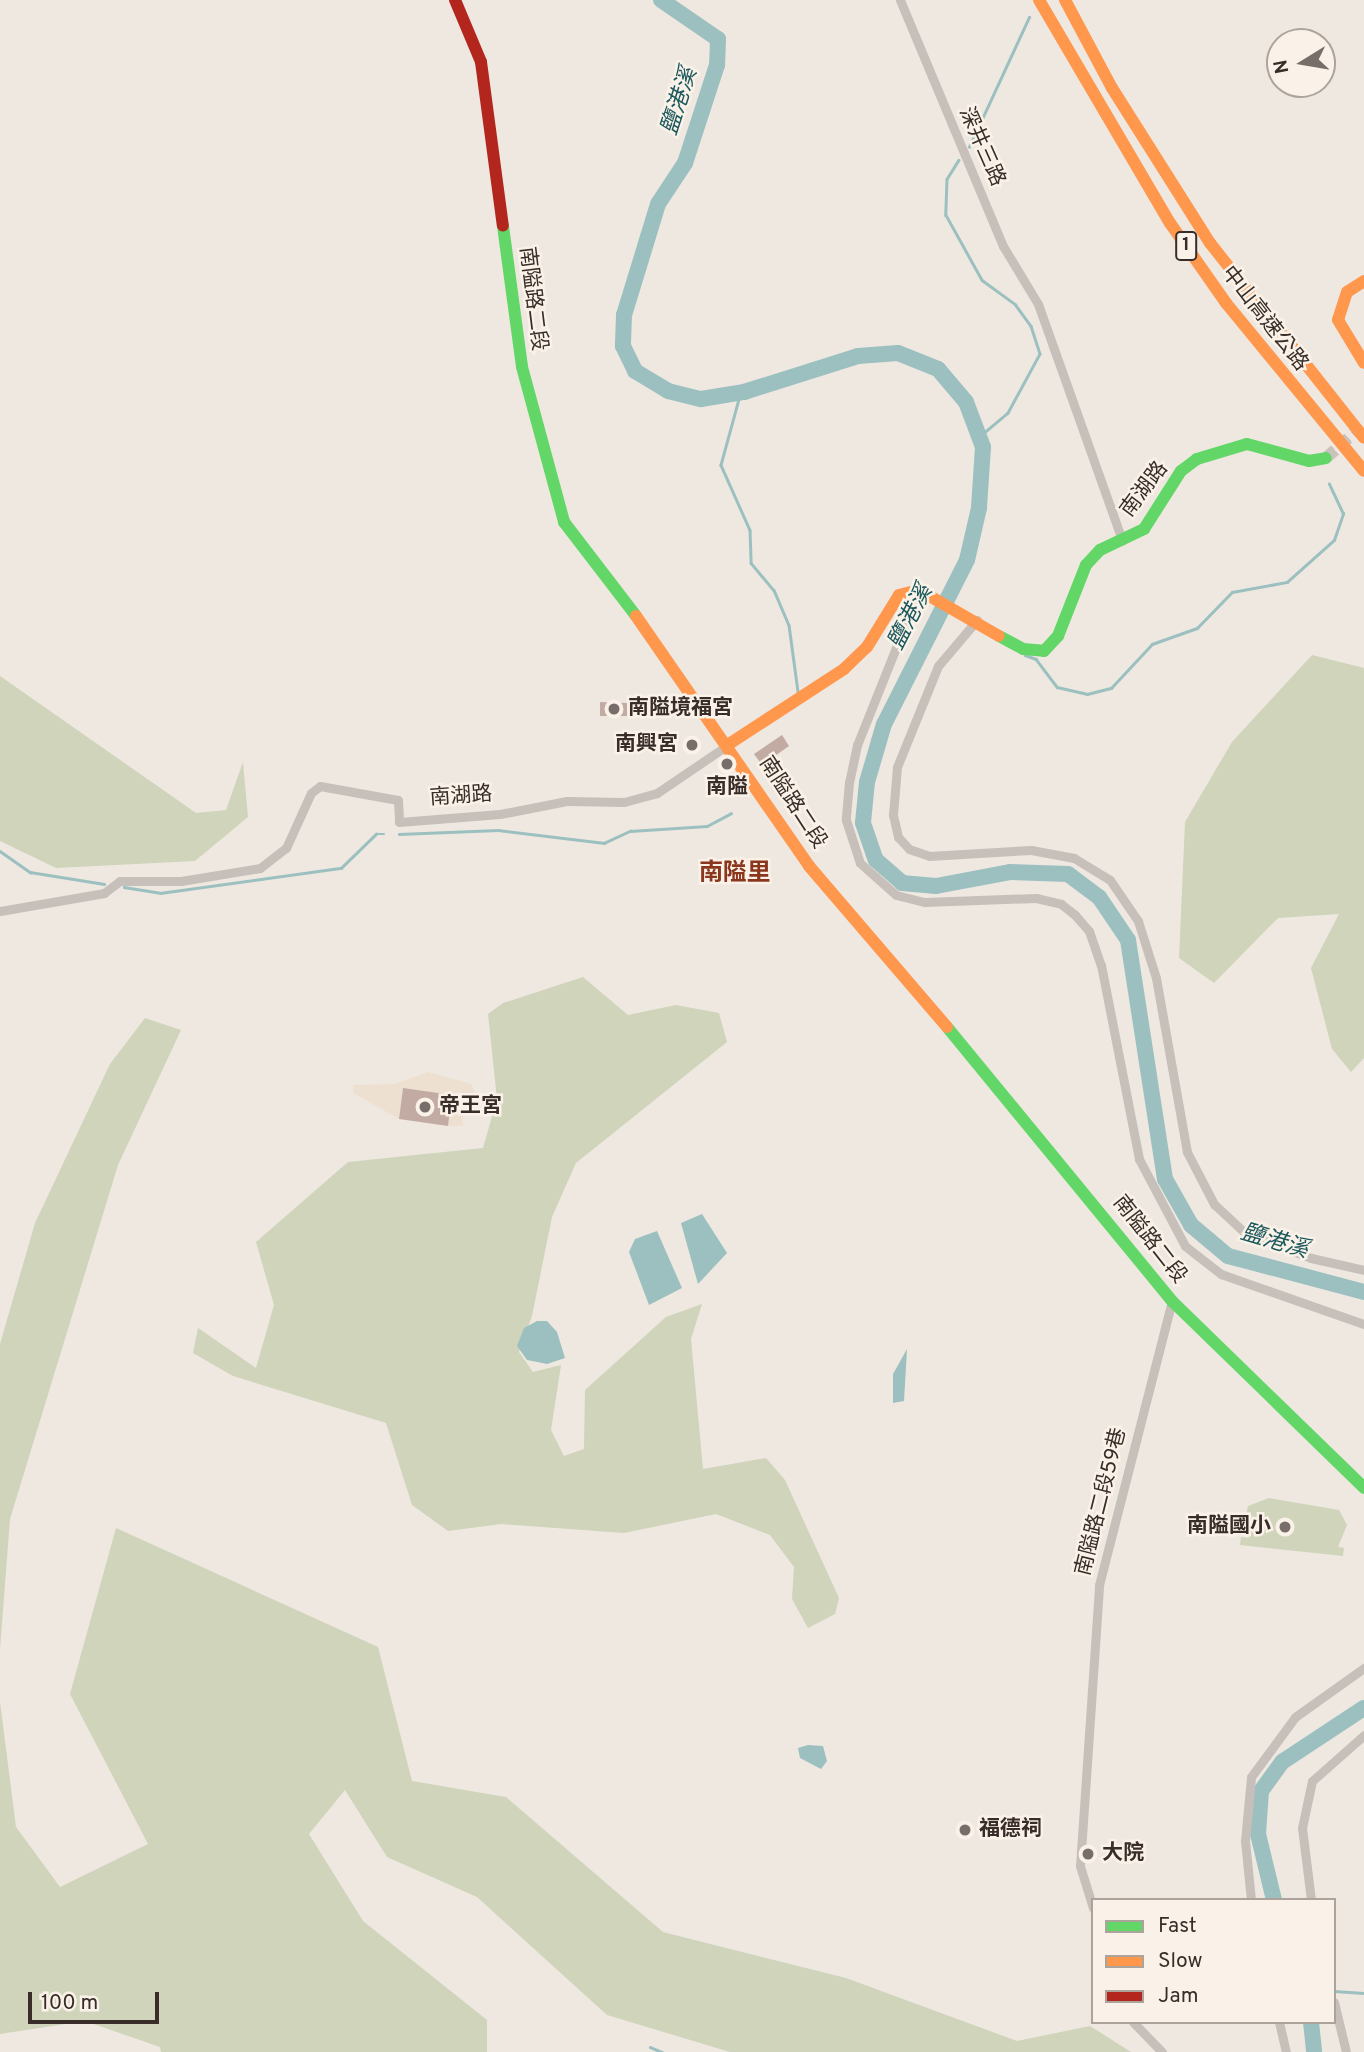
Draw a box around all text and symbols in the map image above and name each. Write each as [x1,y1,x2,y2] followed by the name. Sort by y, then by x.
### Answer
[1266,28,1336,98] north arrow
[1269,58,1295,76] text: N
[657,65,705,139] water label: 鹽港溪
[952,104,1010,190] street label: 深井三路
[1174,230,1198,262] road number: 1
[513,245,551,353] street label: 南隘路二段
[1215,262,1313,376] street label: 中山高速公路
[1116,457,1174,523] street label: 南湖路
[884,581,940,655] water label: 鹽港溪
[628,696,733,722] place label: 南隘境福宮
[606,701,622,717] marker: 南隘境福宮
[615,732,678,758] place label: 南興宮
[684,737,700,753] marker: 南興宮
[753,752,831,854] street label: 南隘路二段
[719,756,735,772] marker: 南隘
[706,775,748,801] place label: 南隘
[429,782,493,812] street label: 南湖路
[699,861,771,889] district label: 南隘里
[439,1094,502,1120] place label: 帝王宮
[417,1099,433,1115] marker: 帝王宮
[1107,1191,1191,1289] street label: 南隘路二段
[1237,1220,1311,1266] water label: 鹽港溪
[1071,1426,1133,1578] street label: 南隘路二段59巷
[1187,1514,1271,1540] place label: 南隘國小
[1277,1519,1293,1535] marker: 南隘國小
[979,1817,1042,1843] place label: 福德祠
[957,1822,973,1838] marker: 福德祠
[1102,1841,1144,1867] place label: 大院
[1080,1846,1096,1862] marker: 大院
[1091,1898,1336,2024] legend
[1158,1913,1197,1940] text: Fast
[1158,1948,1203,1975] text: Slow
[32,1979,163,2023] scale bar
[1158,1983,1199,2010] text: Jam
[41,1990,98,2017] text: 100 m

